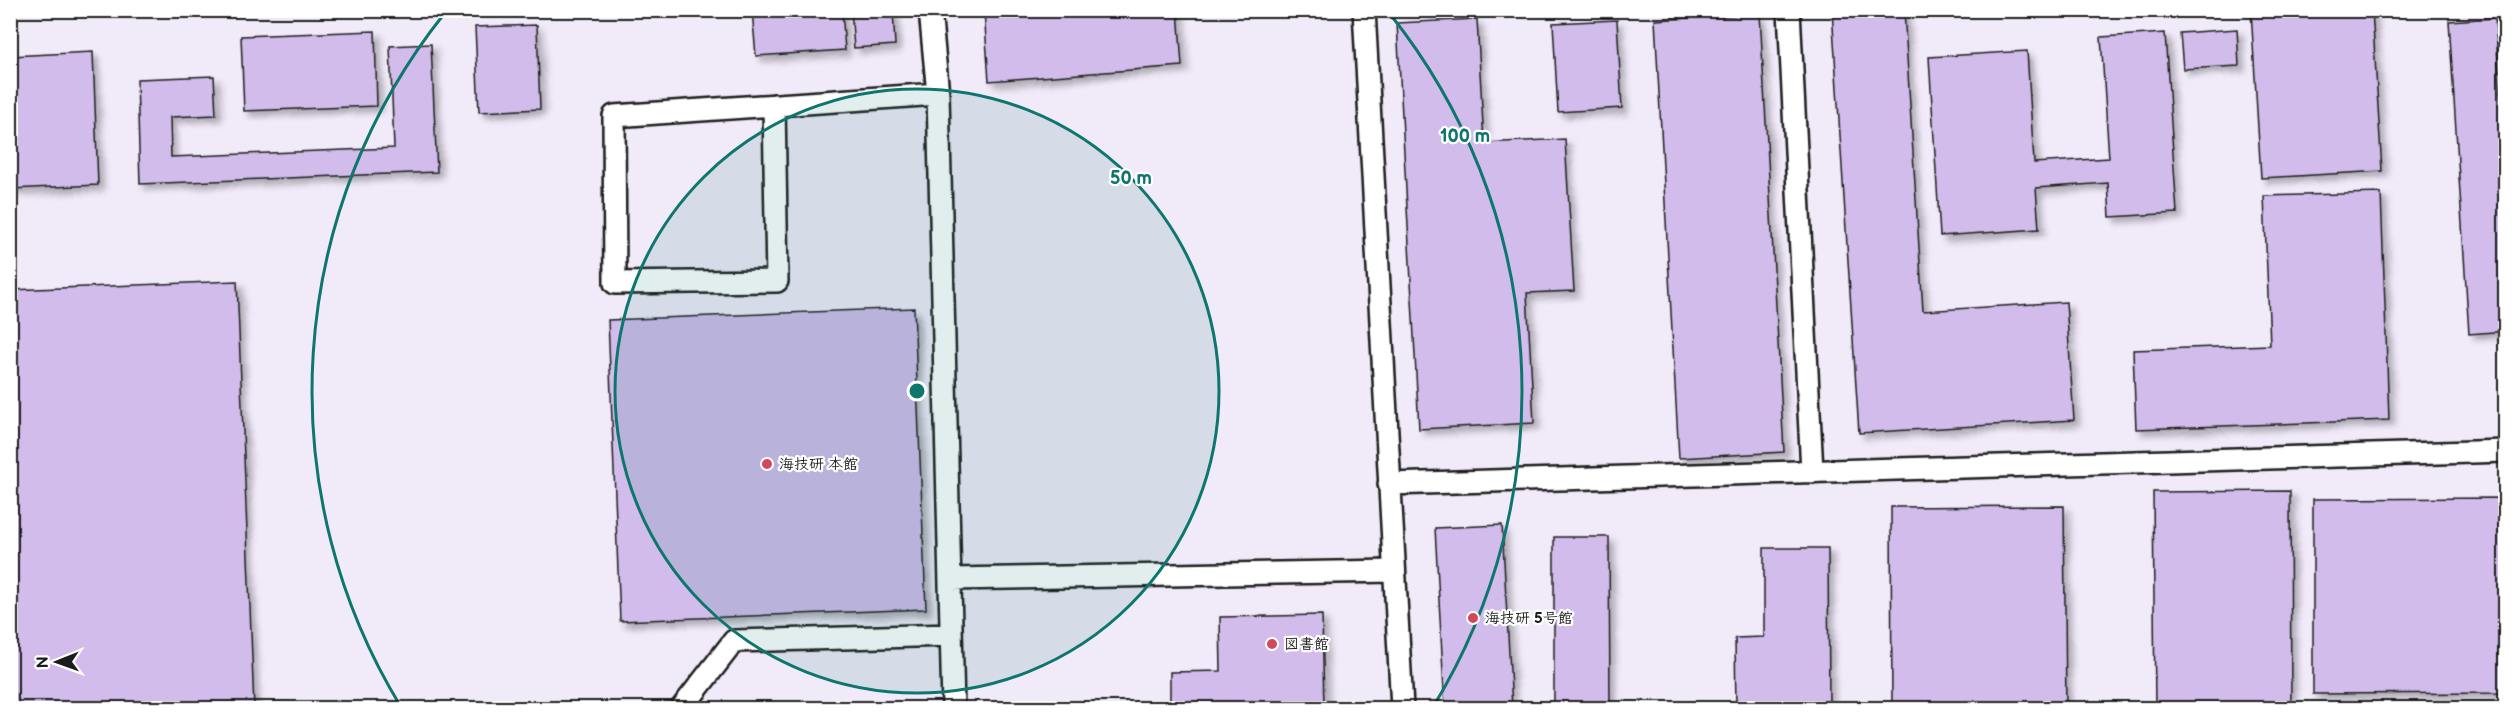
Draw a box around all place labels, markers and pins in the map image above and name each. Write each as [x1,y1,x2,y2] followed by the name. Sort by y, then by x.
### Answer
[907,381,927,401] centre of rings
[779,455,858,474] place label: 海技研 本館
[760,457,774,471] marker: 海技研 本館
[1485,609,1573,628] place label: 海技研 5号館
[1466,611,1480,625] marker: 海技研 5号館
[1284,635,1329,654] place label: 図書館
[1265,637,1279,651] marker: 図書館

